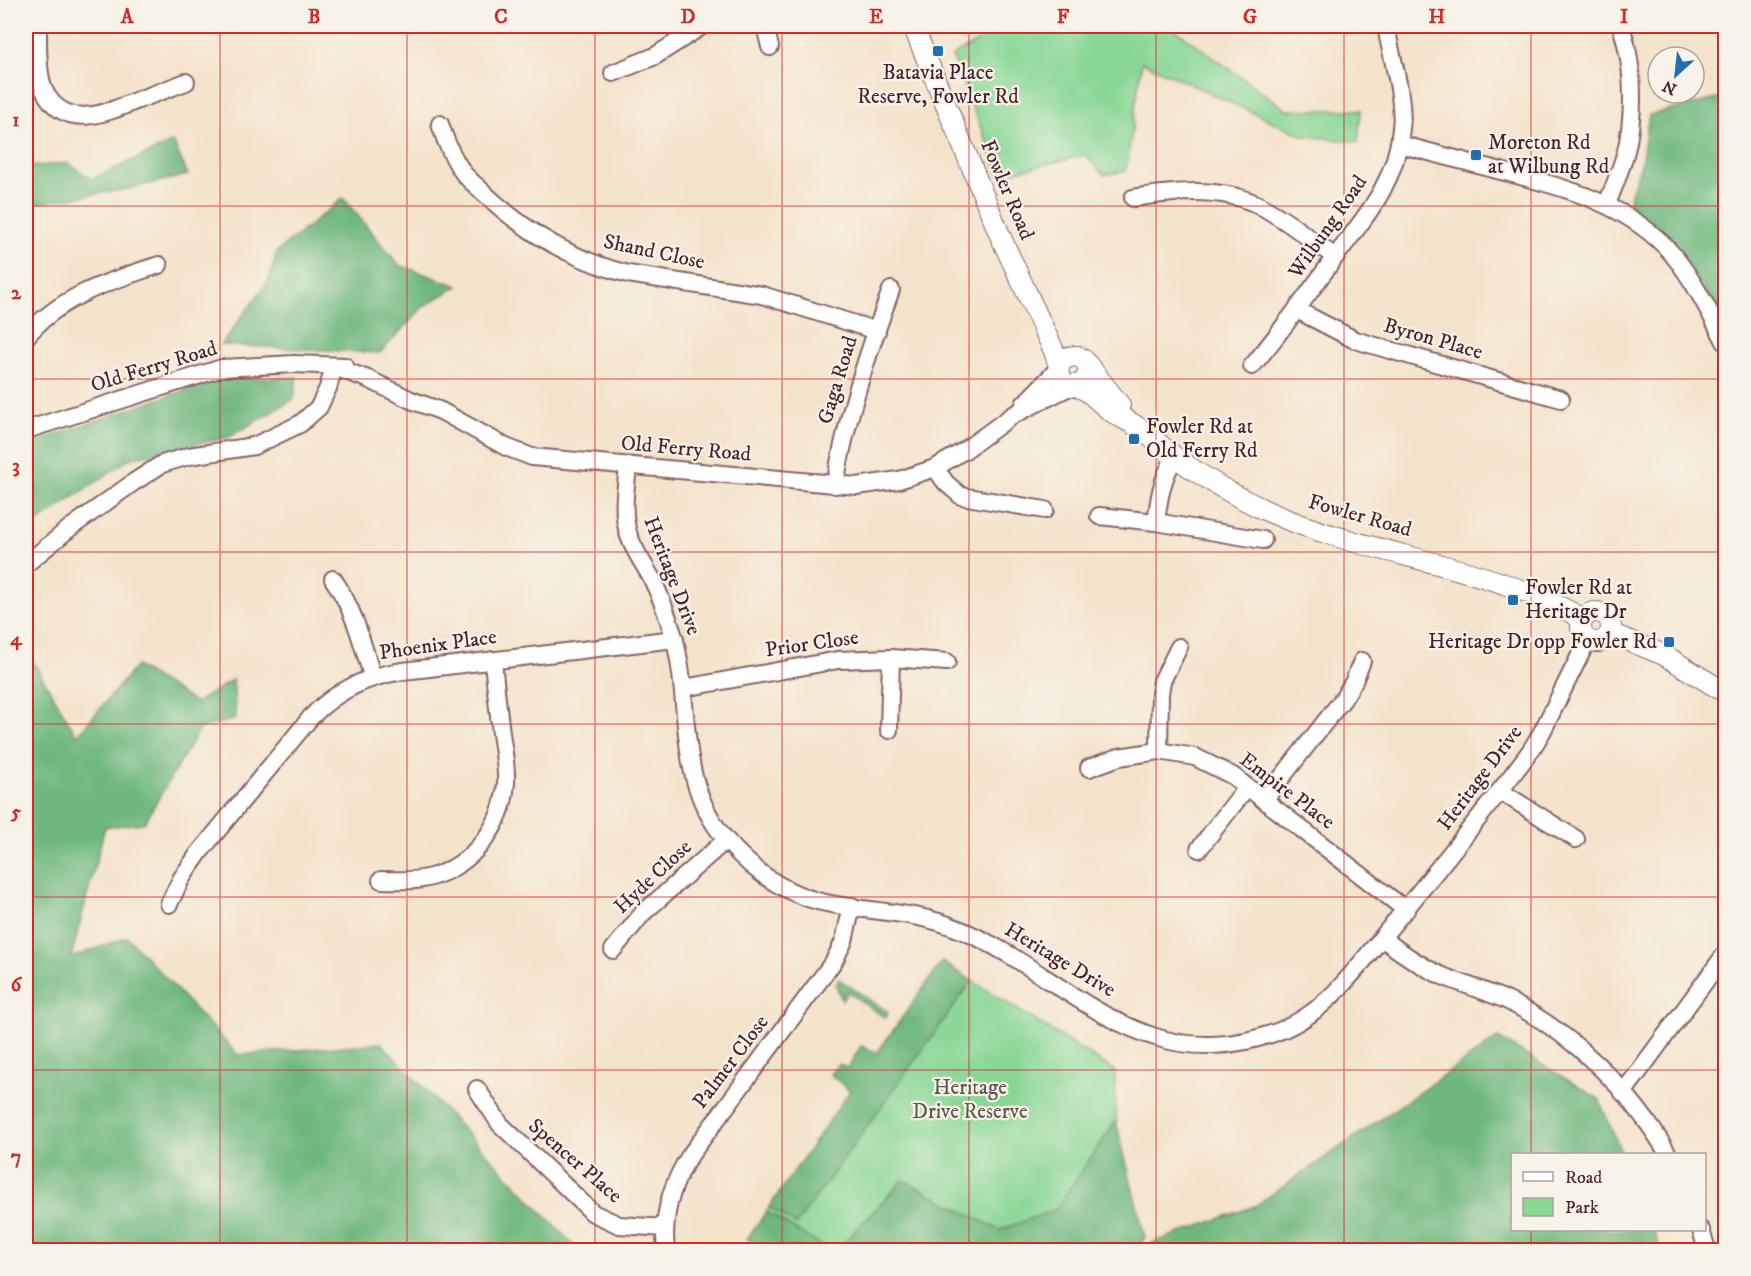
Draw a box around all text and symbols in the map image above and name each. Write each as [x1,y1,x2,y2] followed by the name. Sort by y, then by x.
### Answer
[120,5,135,30] text: A
[308,5,320,30] text: B
[494,5,508,30] text: C
[681,5,696,30] text: D
[869,5,883,30] text: E
[1057,5,1070,30] text: F
[1243,5,1257,30] text: G
[1429,5,1446,30] text: H
[1620,5,1628,30] text: I
[931,44,945,58] marker: Batavia Place Reserve, Fowler Rd
[1646,45,1706,105] north arrow
[857,60,1019,110] place label: Batavia Place Reserve, Fowler Rd
[1659,76,1680,99] text: N
[12,108,20,133] text: 1
[1488,130,1610,180] place label: Moreton Rd at Wilbung Rd
[974,136,1040,244] street label: Fowler Road
[1469,148,1483,162] marker: Moreton Rd at Wilbung Rd
[1282,170,1373,284] street label: Wilbung Road
[601,229,707,275] street label: Shand Close
[11,281,22,306] text: 2
[1380,312,1486,366] street label: Byron Place
[812,332,864,427] street label: Gaga Road
[88,335,221,399] street label: Old Ferry Road
[1146,414,1258,464] place label: Fowler Rd at Old Ferry Rd
[620,430,753,468] street label: Old Ferry Road
[1127,432,1141,446] marker: Fowler Rd at Old Ferry Rd
[12,454,20,479] text: 3
[1305,489,1415,543] street label: Fowler Road
[637,513,707,639] street label: Heritage Drive
[1525,575,1633,625] place label: Fowler Rd at Heritage Dr
[1506,593,1520,607] marker: Fowler Rd at Heritage Dr
[378,624,499,666] street label: Phoenix Place
[764,625,861,663] street label: Prior Close
[10,627,23,652] text: 4
[1428,629,1658,655] place label: Heritage Dr opp Fowler Rd
[1662,635,1676,649] marker: Heritage Dr opp Fowler Rd
[1432,720,1528,836] street label: Heritage Drive
[1234,747,1340,835] street label: Empire Place
[10,800,21,825] text: 5
[609,834,697,920] street label: Hyde Close
[1000,917,1121,1003] street label: Heritage Drive
[11,973,23,998] text: 6
[687,1010,775,1114] street label: Palmer Close
[912,1075,1028,1125] park label: Heritage Drive Reserve
[523,1113,628,1209] street label: Spencer Place
[11,1145,21,1170] text: 7
[1511,1153,1706,1231] legend
[1565,1167,1602,1189] text: Road
[1565,1197,1599,1219] text: Park

